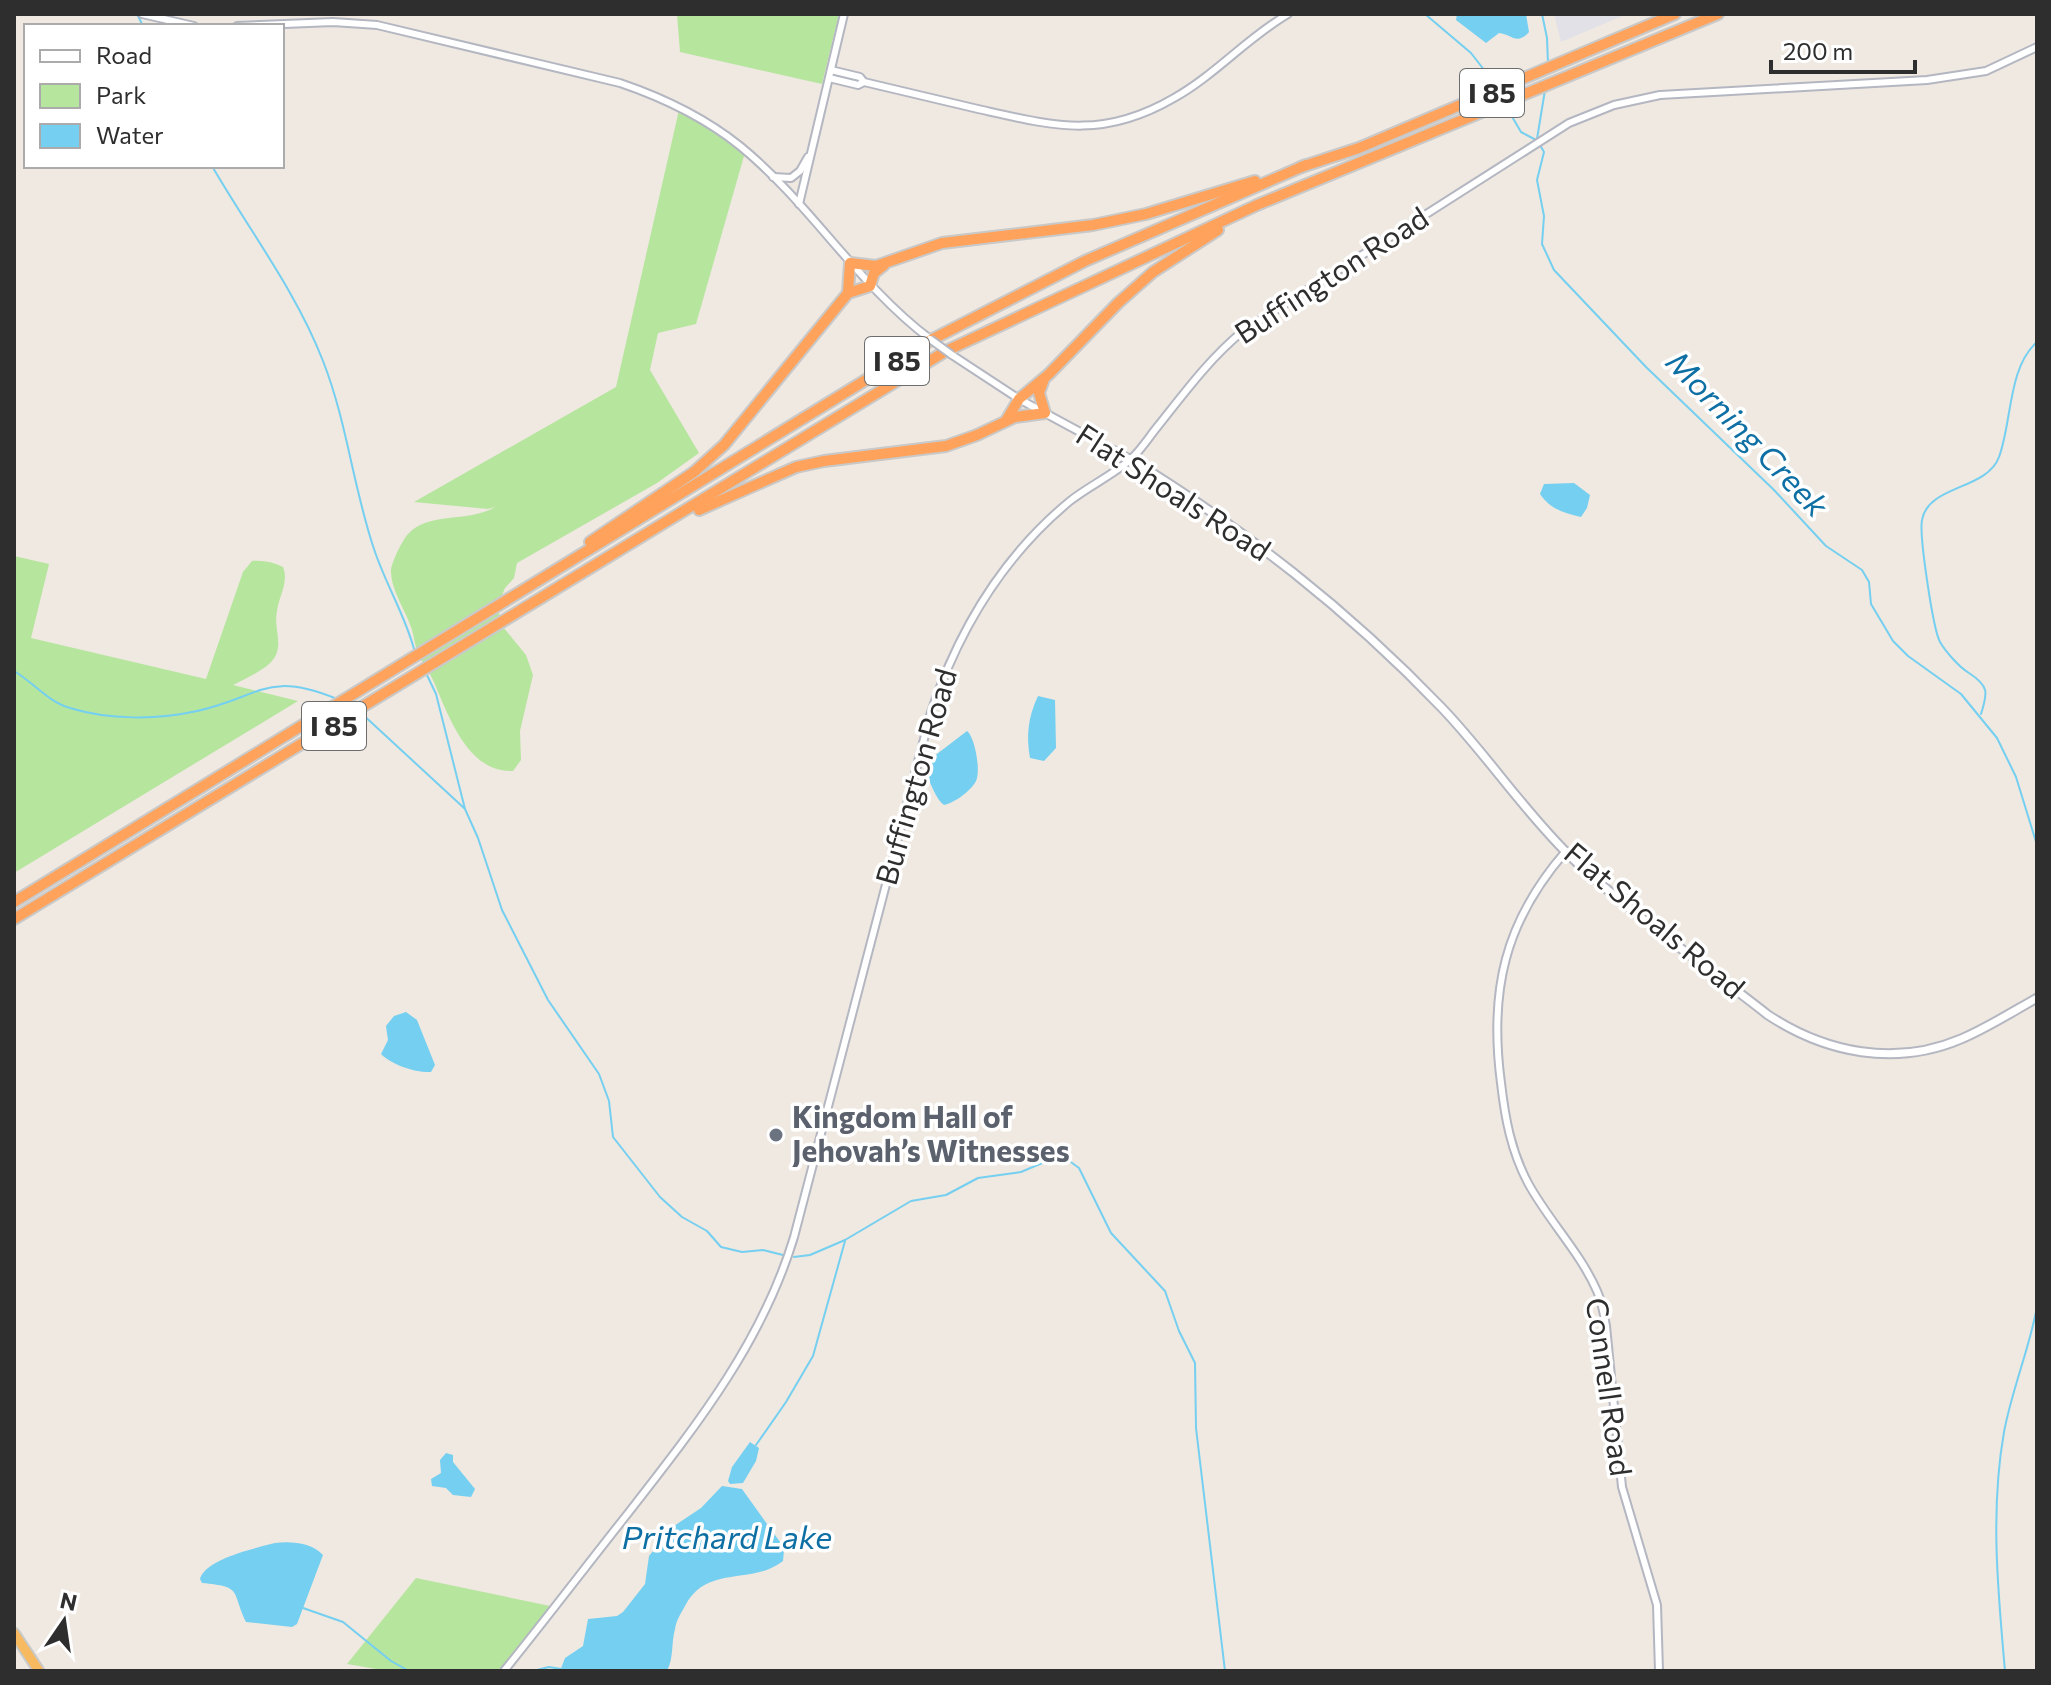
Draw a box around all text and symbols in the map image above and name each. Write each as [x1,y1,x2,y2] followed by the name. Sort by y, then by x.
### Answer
[24,24,284,168] legend
[1771,24,1915,74] scale bar
[1783,36,1853,65] text: 200 m
[96,40,152,69] text: Road
[1460,69,1524,117] road number: I 85
[96,80,146,109] text: Park
[96,120,164,149] text: Water
[1227,198,1434,350] street label: Buffington Road
[865,337,929,385] road number: I 85
[1659,341,1838,525] water label: Morning Creek
[1070,414,1278,567] street label: Flat Shoals Road
[866,664,963,889] street label: Buffington Road
[302,702,366,750] road number: I 85
[1558,833,1753,1005] street label: Flat Shoals Road
[792,1097,1070,1168] place label: Kingdom Hall of Jehovah’s Witnesses
[767,1126,785,1144] marker: Kingdom Hall of Jehovah’s Witnesses
[1580,1295,1641,1478] street label: Connell Road
[622,1516,832,1556] water label: Pritchard Lake
[24,1581,104,1661] north arrow
[58,1586,80,1616] text: N

